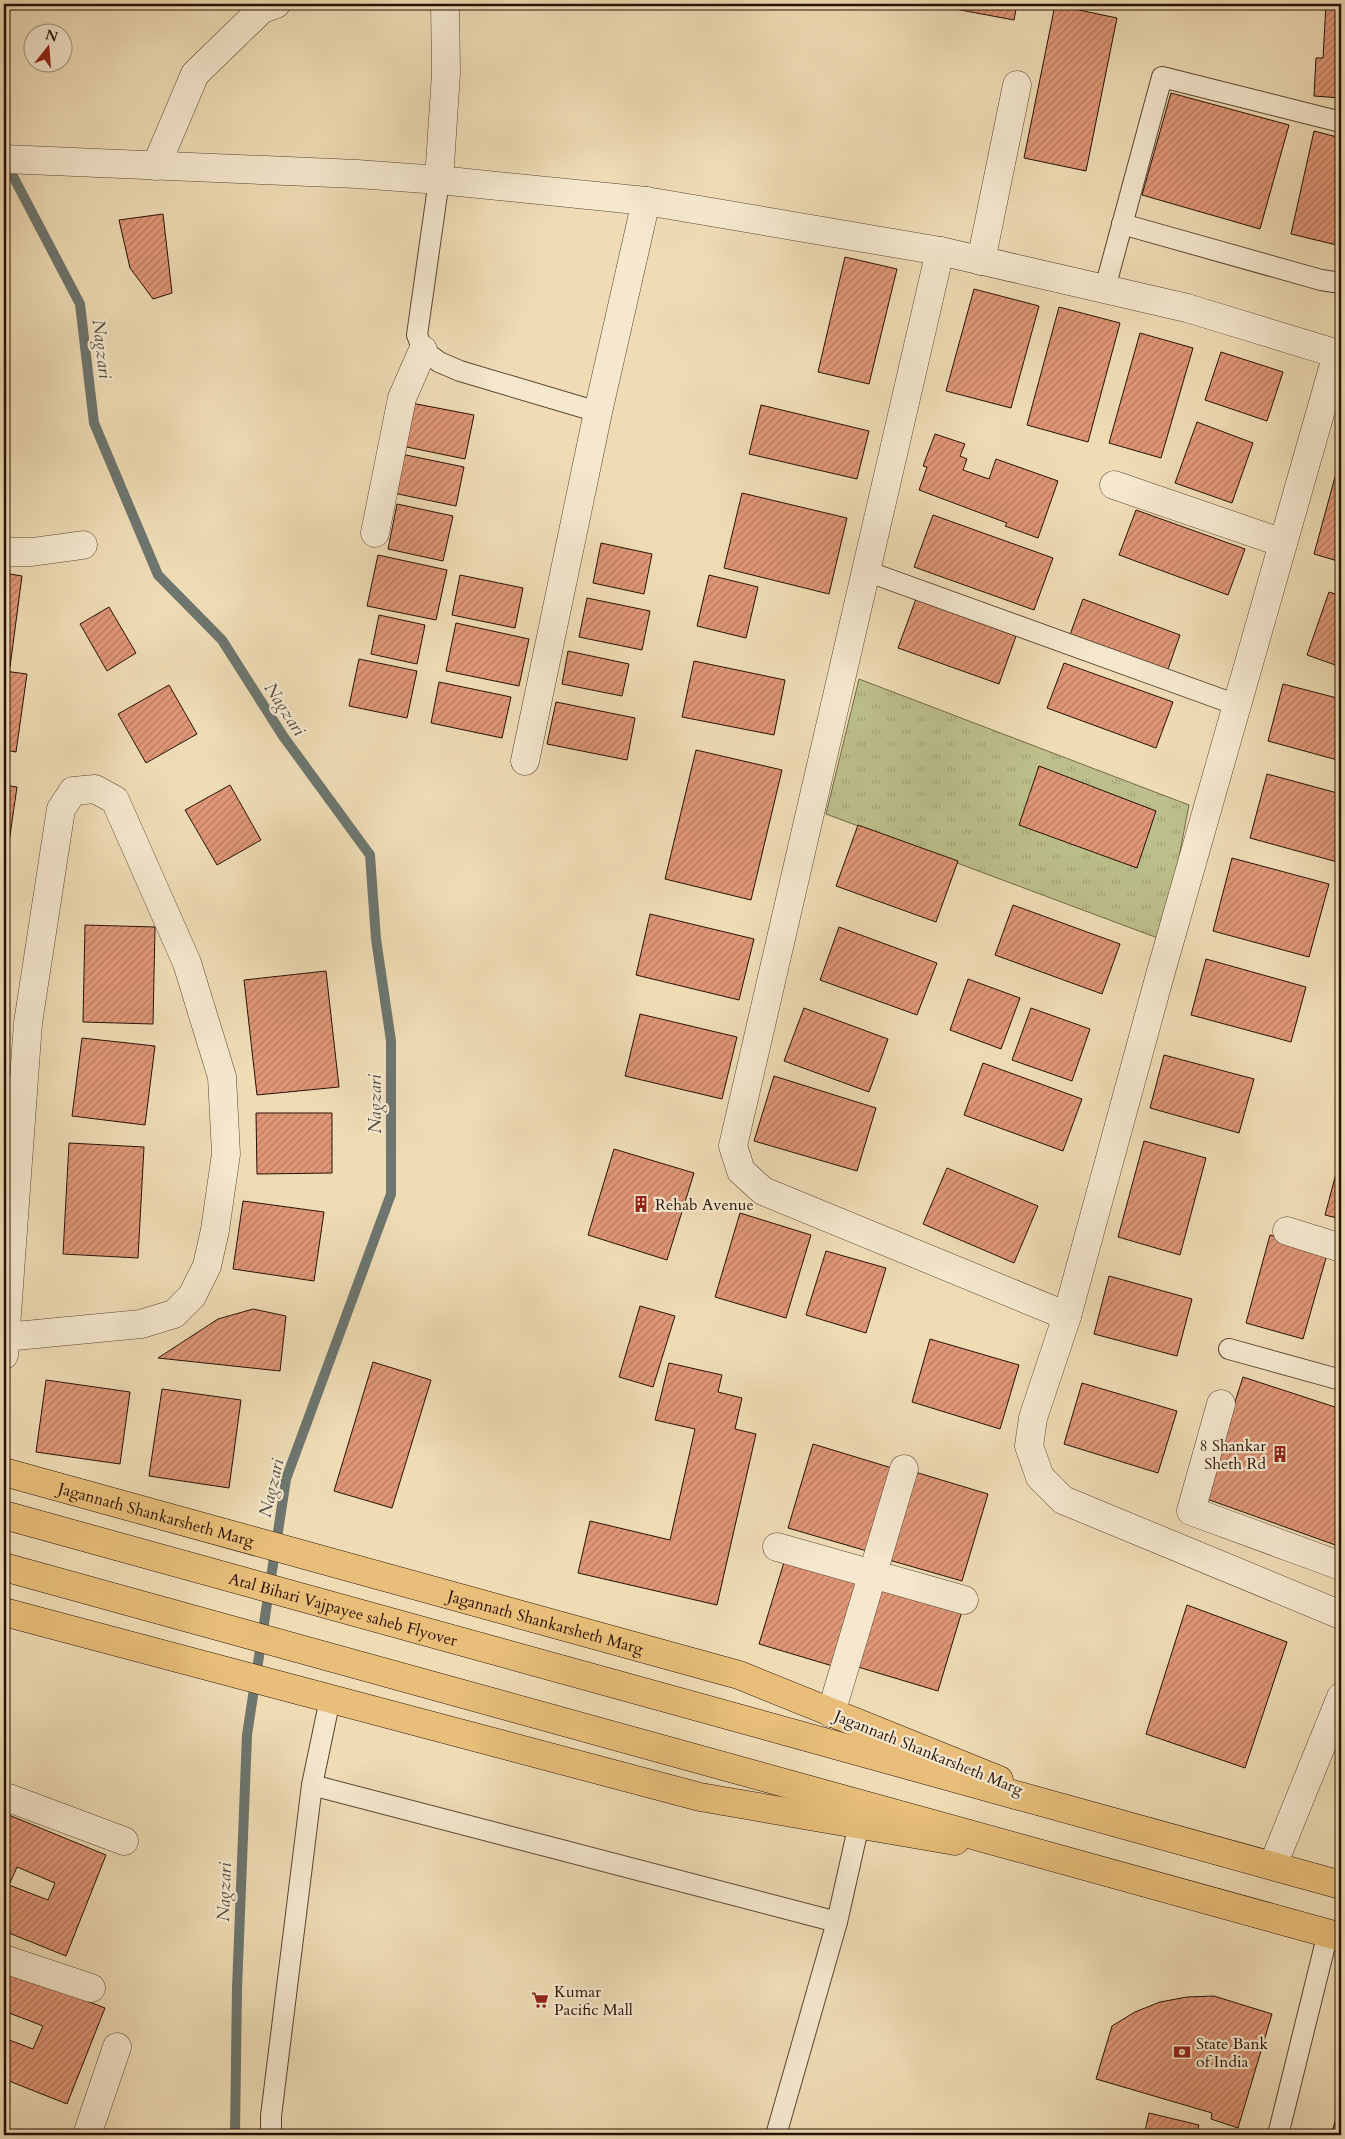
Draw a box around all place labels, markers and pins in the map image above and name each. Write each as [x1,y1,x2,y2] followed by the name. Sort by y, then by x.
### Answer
[631,1194,651,1214] building icon: Rehab Avenue
[655,1194,754,1216] place label: Rehab Avenue
[1199,1435,1266,1475] place label: 8 Shankar Sheth Rd
[1270,1444,1290,1464] building icon: 8 Shankar Sheth Rd
[554,1981,633,2021] place label: Kumar Pacific Mall
[530,1990,550,2010] supermarket icon: Kumar Pacific Mall
[1196,2033,1268,2073] place label: State Bank of India
[1172,2042,1192,2062] bank icon: State Bank of India

